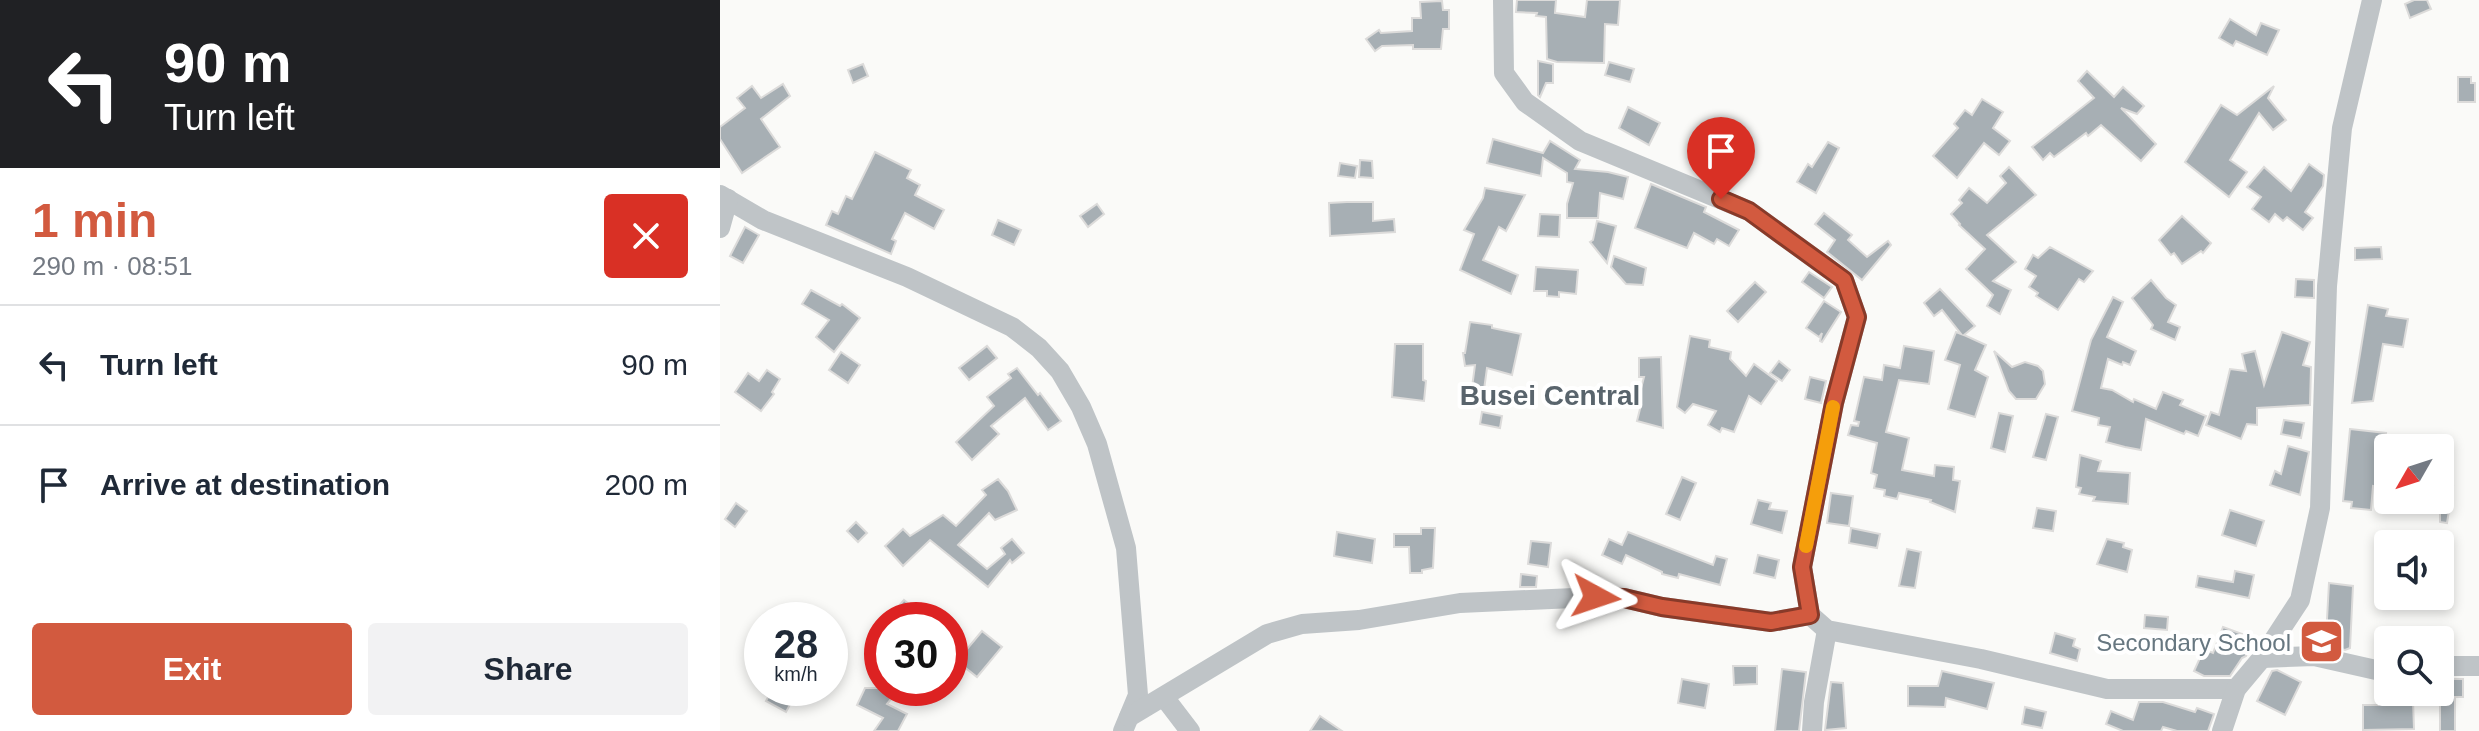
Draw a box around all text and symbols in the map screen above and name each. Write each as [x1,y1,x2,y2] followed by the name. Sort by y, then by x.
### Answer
[164,31,292,94] text: 90 m
[32,32,136,136] icon: left
[164,97,295,138] text: Turn left
[1687,117,1755,199] pin
[1699,129,1743,173] icon: arrive
[32,194,157,247] text: 1 min
[604,194,688,278] button: close
[32,251,192,281] text: 290 m · 08:51
[32,343,76,387] icon: left
[100,348,218,381] text: Turn left
[621,348,688,381] text: 90 m
[1460,380,1640,411] district label: Busei Central
[2374,434,2454,514] north arrow
[2374,434,2454,706] map controls
[32,463,76,507] icon: arrive
[100,468,390,501] text: Arrive at destination
[605,468,688,501] text: 200 m
[2374,530,2454,610] button: sound
[1554,555,1638,639] position arrow
[864,602,968,706] speed limit sign: 30
[2298,618,2346,666] school or university icon: Secondary School
[774,622,818,666] text: 28
[32,623,352,715] button: Exit
[368,623,688,715] button: Share
[2374,626,2454,706] button: search
[2096,629,2291,656] place label: Secondary School
[774,663,818,685] text: km/h

